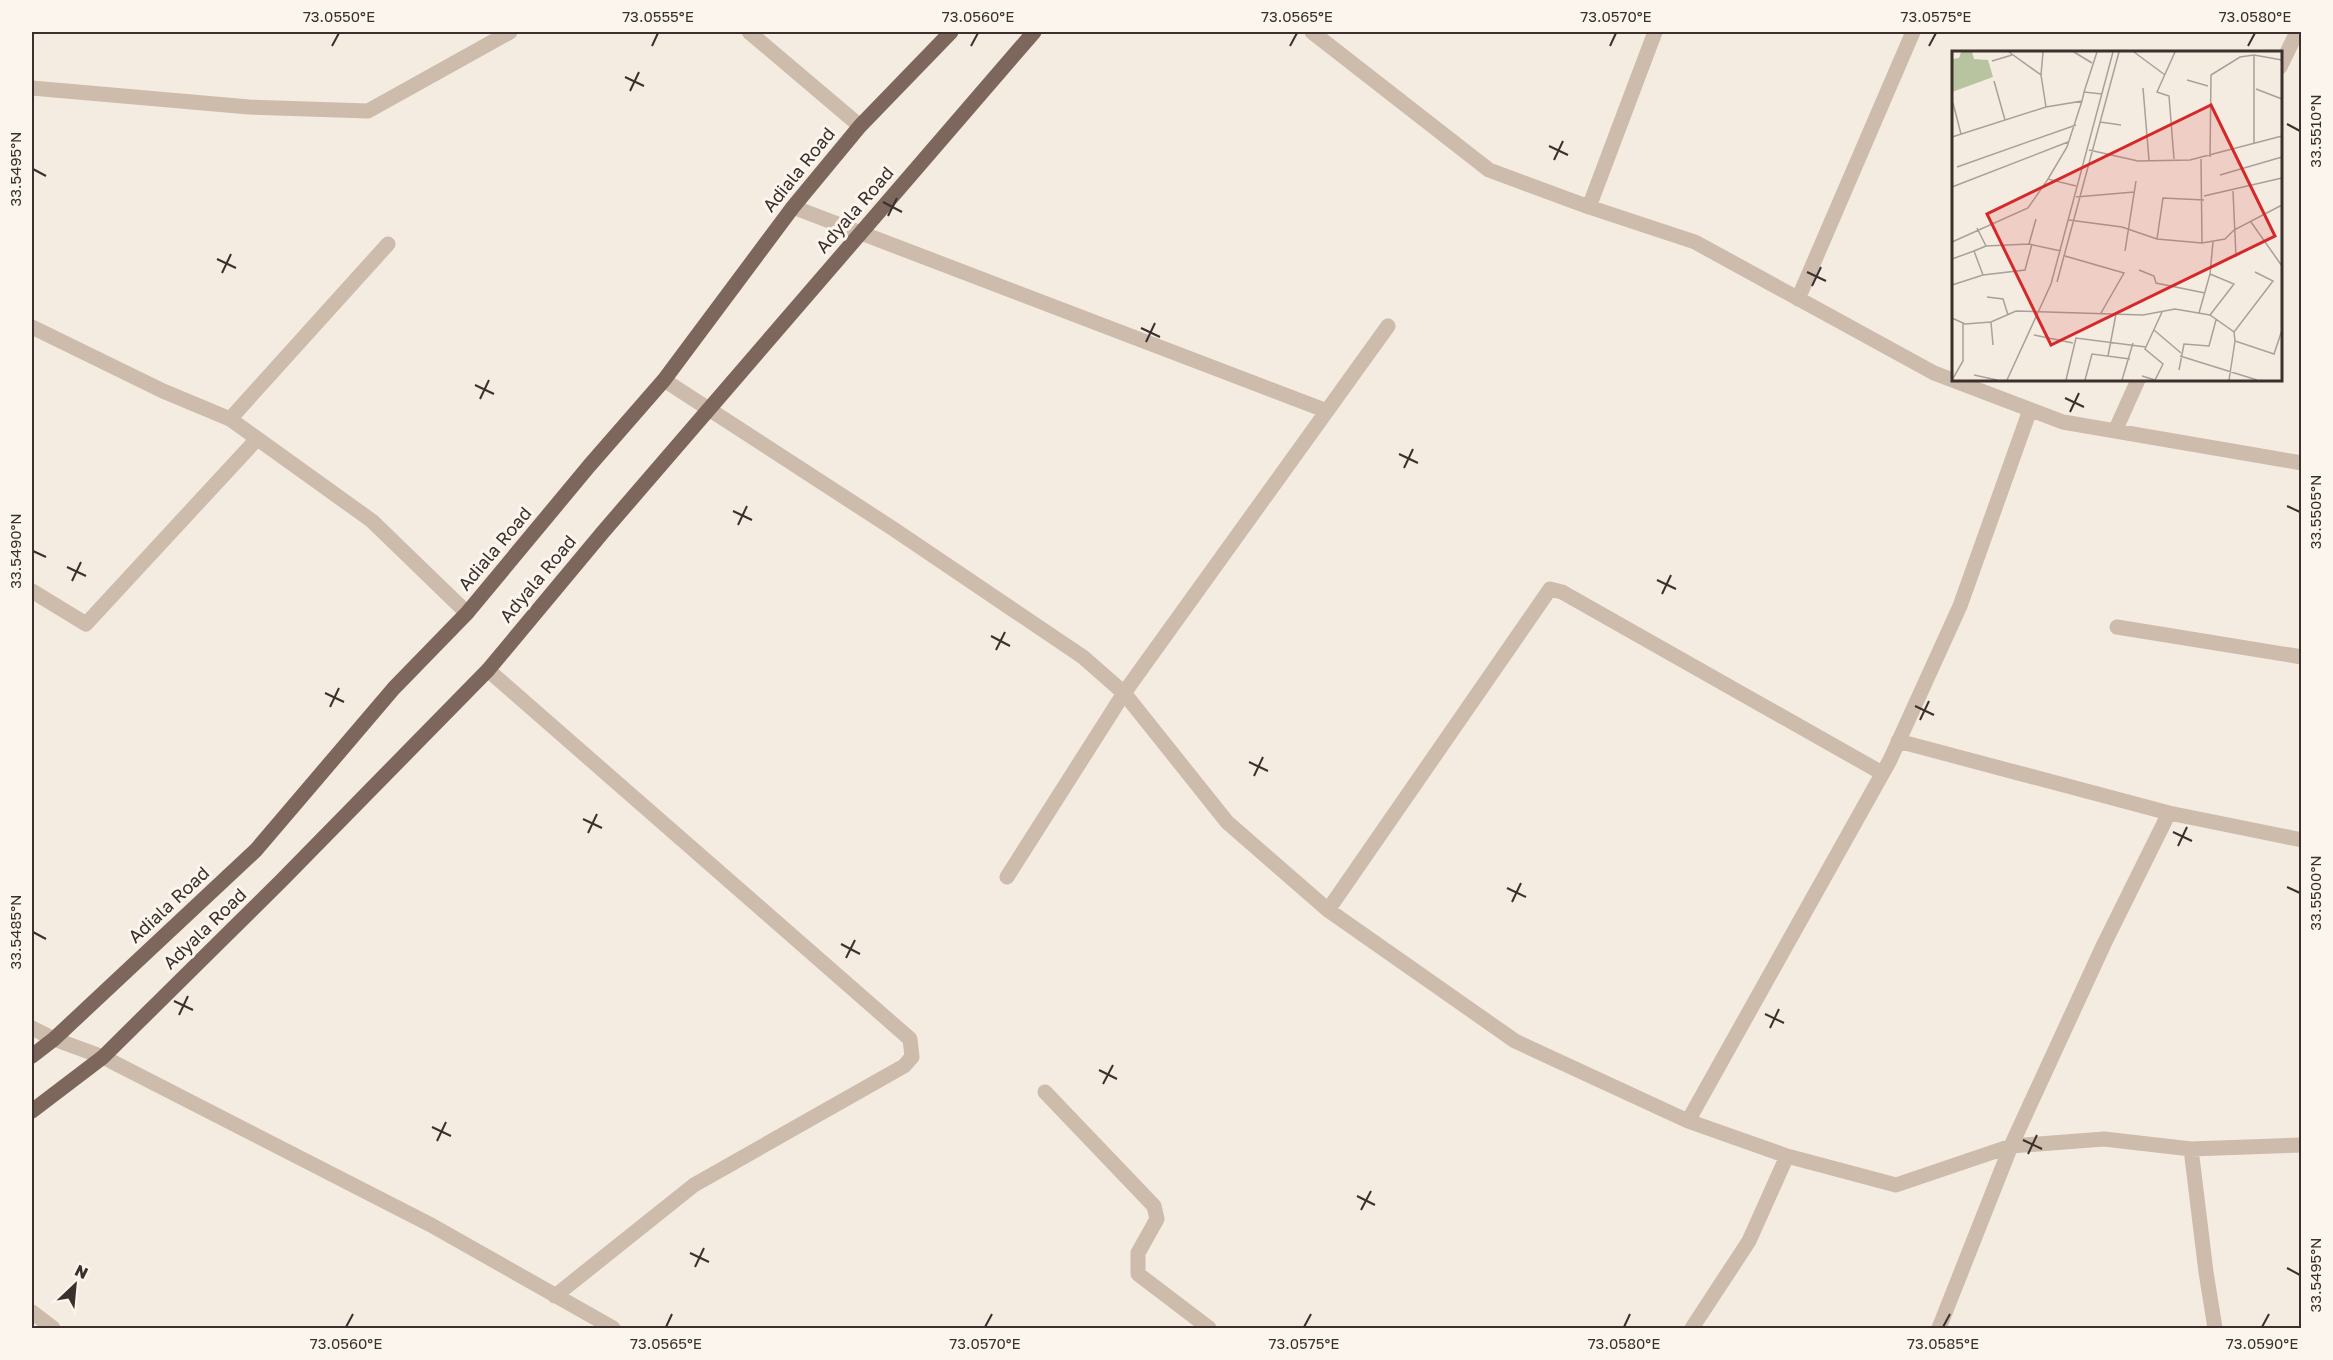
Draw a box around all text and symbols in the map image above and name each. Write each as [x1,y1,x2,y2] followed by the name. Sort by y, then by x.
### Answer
[303,7,375,25] text: 73.0550°E
[622,7,694,25] text: 73.0555°E
[942,7,1014,25] text: 73.0560°E
[1261,7,1333,25] text: 73.0565°E
[1580,7,1652,25] text: 73.0570°E
[1901,7,1971,25] text: 73.0575°E
[2219,7,2291,25] text: 73.0580°E
[1952,51,2282,381] inset map
[2306,94,2324,168] text: 33.5510°N
[757,123,839,216] street label: Adiala Road
[6,132,24,206] text: 33.5495°N
[811,162,898,257] street label: Adyala Road
[2306,475,2324,549] text: 33.5505°N
[453,502,536,595] street label: Adiala Road
[6,513,24,589] text: 33.5490°N
[494,530,580,626] street label: Adyala Road
[2306,855,2324,931] text: 33.5500°N
[123,861,213,947] street label: Adiala Road
[158,883,251,973] street label: Adyala Road
[6,894,24,970] text: 33.5485°N
[2306,1238,2324,1312] text: 33.5495°N
[45,1255,105,1315] north arrow
[72,1260,91,1283] text: N
[310,1334,382,1352] text: 73.0560°E
[630,1334,702,1352] text: 73.0565°E
[949,1334,1021,1352] text: 73.0570°E
[1269,1334,1339,1352] text: 73.0575°E
[1588,1334,1660,1352] text: 73.0580°E
[1907,1334,1979,1352] text: 73.0585°E
[2226,1334,2298,1352] text: 73.0590°E

